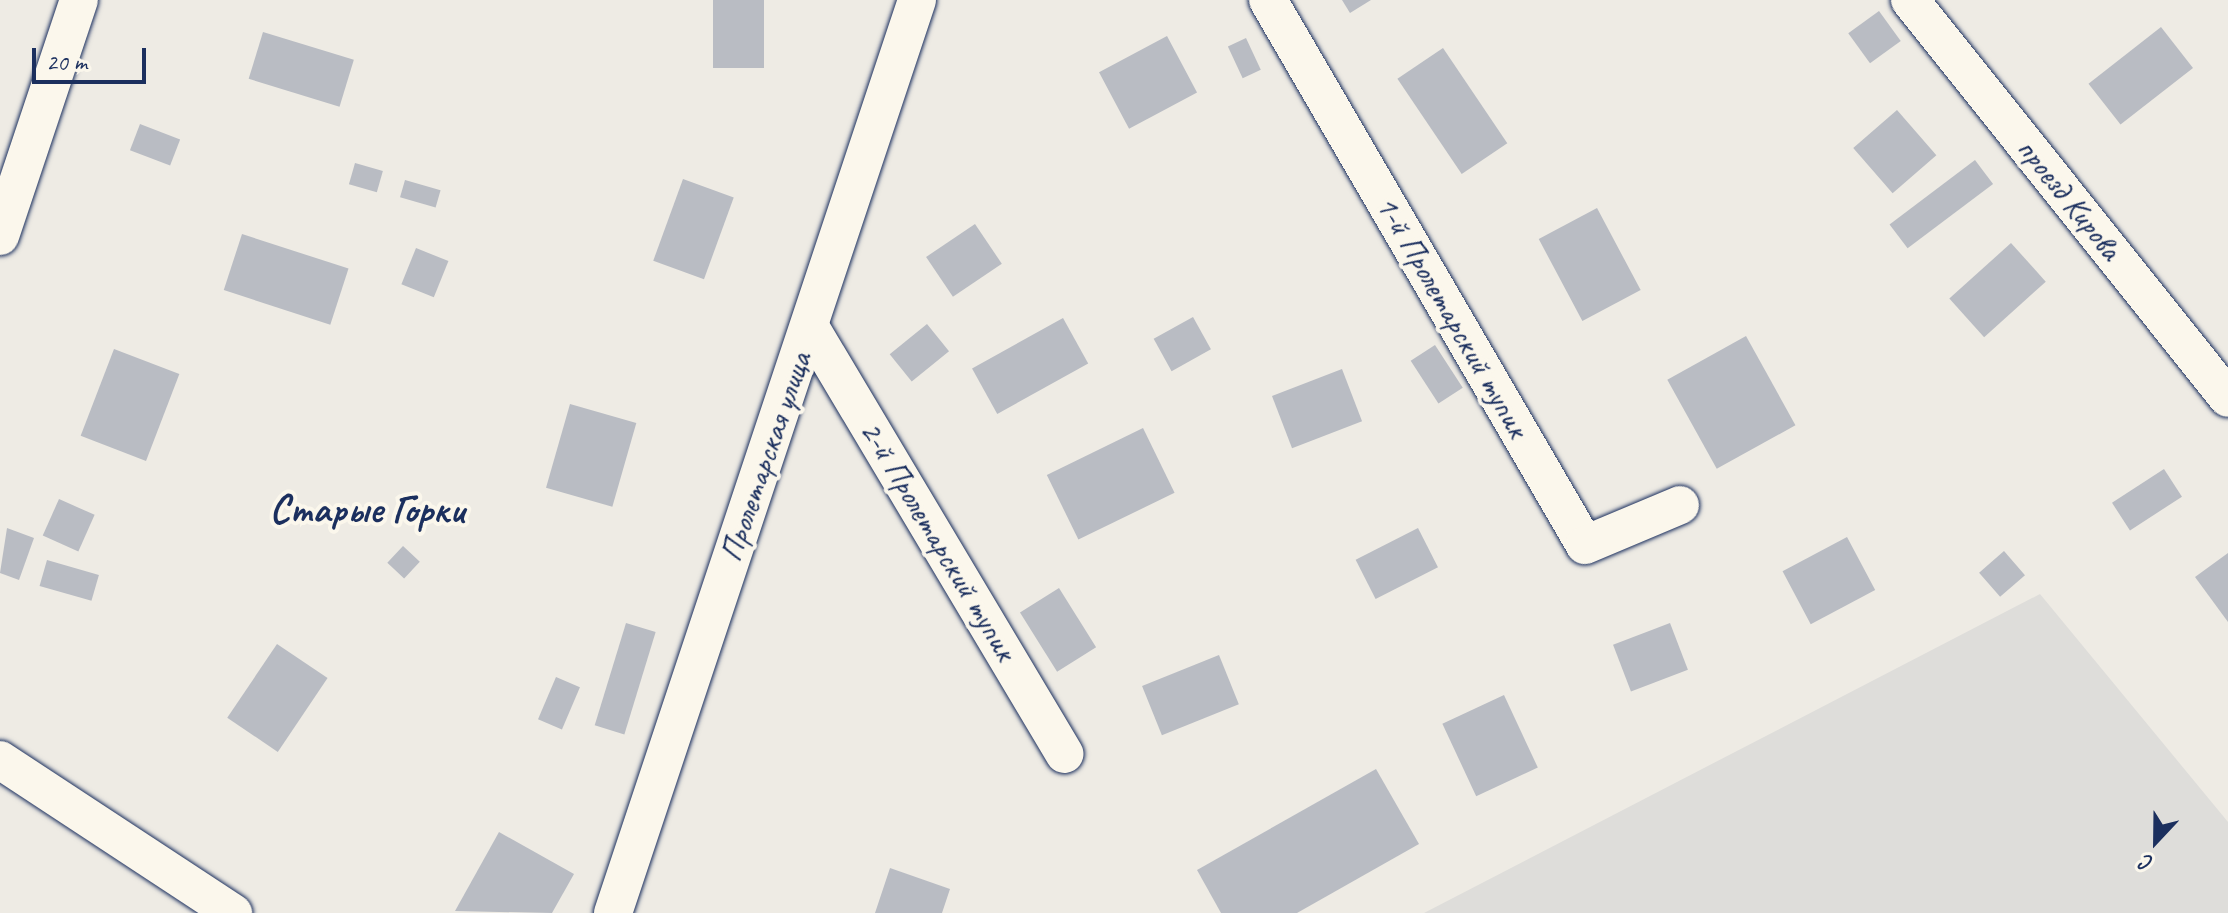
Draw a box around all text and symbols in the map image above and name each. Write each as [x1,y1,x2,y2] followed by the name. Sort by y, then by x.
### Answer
[36,32,150,82] scale bar
[46,47,87,77] text: 20 m
[2008,130,2130,268] street label: проезд Кирова
[1367,189,1537,445] street label: 1-й Пролетарский тупик
[712,346,820,568] street label: Пролетарская улица
[851,414,1025,668] street label: 2-й Пролетарский тупик
[268,485,466,533] district label: Старые Горки
[2116,801,2196,881] north arrow
[2137,848,2157,878] text: С

